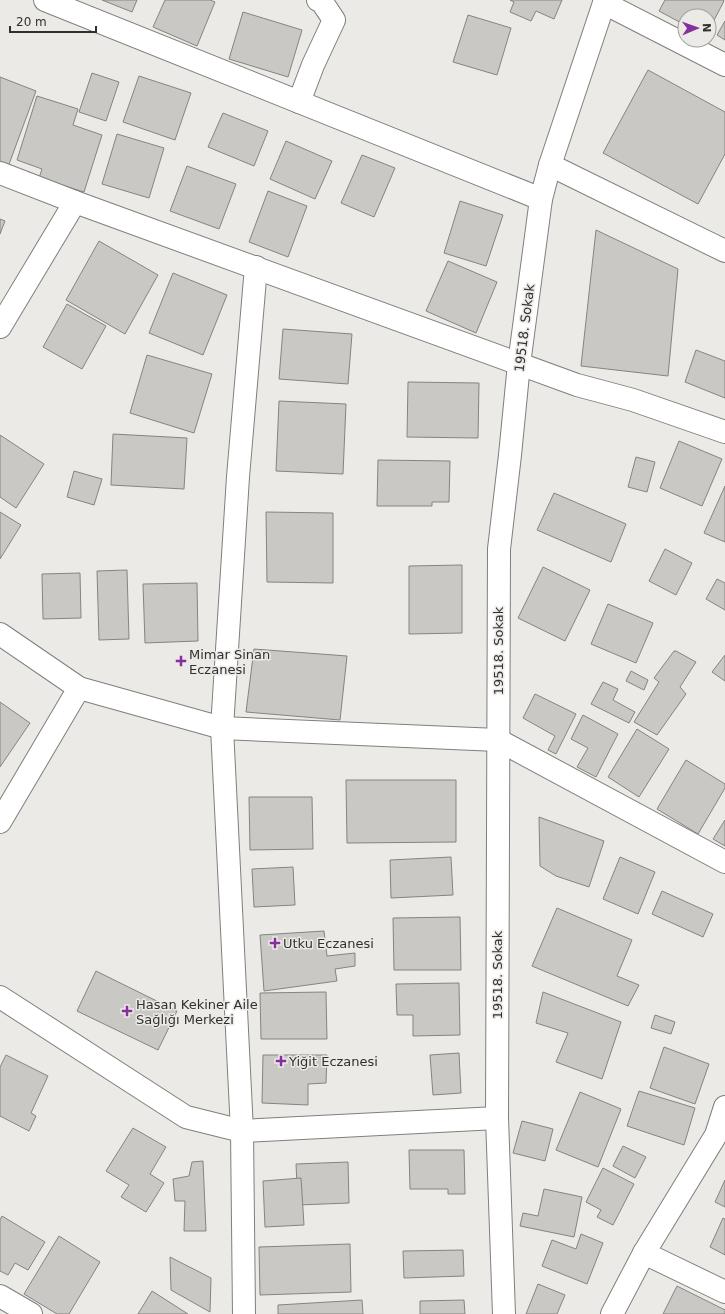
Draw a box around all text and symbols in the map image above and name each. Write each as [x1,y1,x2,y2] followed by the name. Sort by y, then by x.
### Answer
[10,8,96,34] scale bar
[677,8,717,48] north arrow
[16,15,47,29] text: 20 m
[700,23,713,33] text: N
[512,283,537,373] street label: 19518. Sokak
[491,606,506,695] street label: 19518. Sokak
[189,647,270,677] place label: Mimar Sinan Eczanesi
[176,656,186,666] marker: Mimar Sinan Eczanesi
[490,930,505,1019] street label: 19518. Sokak
[283,936,374,951] place label: Utku Eczanesi
[270,938,280,948] marker: Utku Eczanesi
[136,997,258,1027] place label: Hasan Kekiner Aile Sağlığı Merkezi
[121,1005,133,1017] marker: Hasan Kekiner Aile Sağlığı Merkezi
[288,1054,378,1069] place label: Yiğit Eczanesi
[276,1056,286,1066] marker: Yiğit Eczanesi

